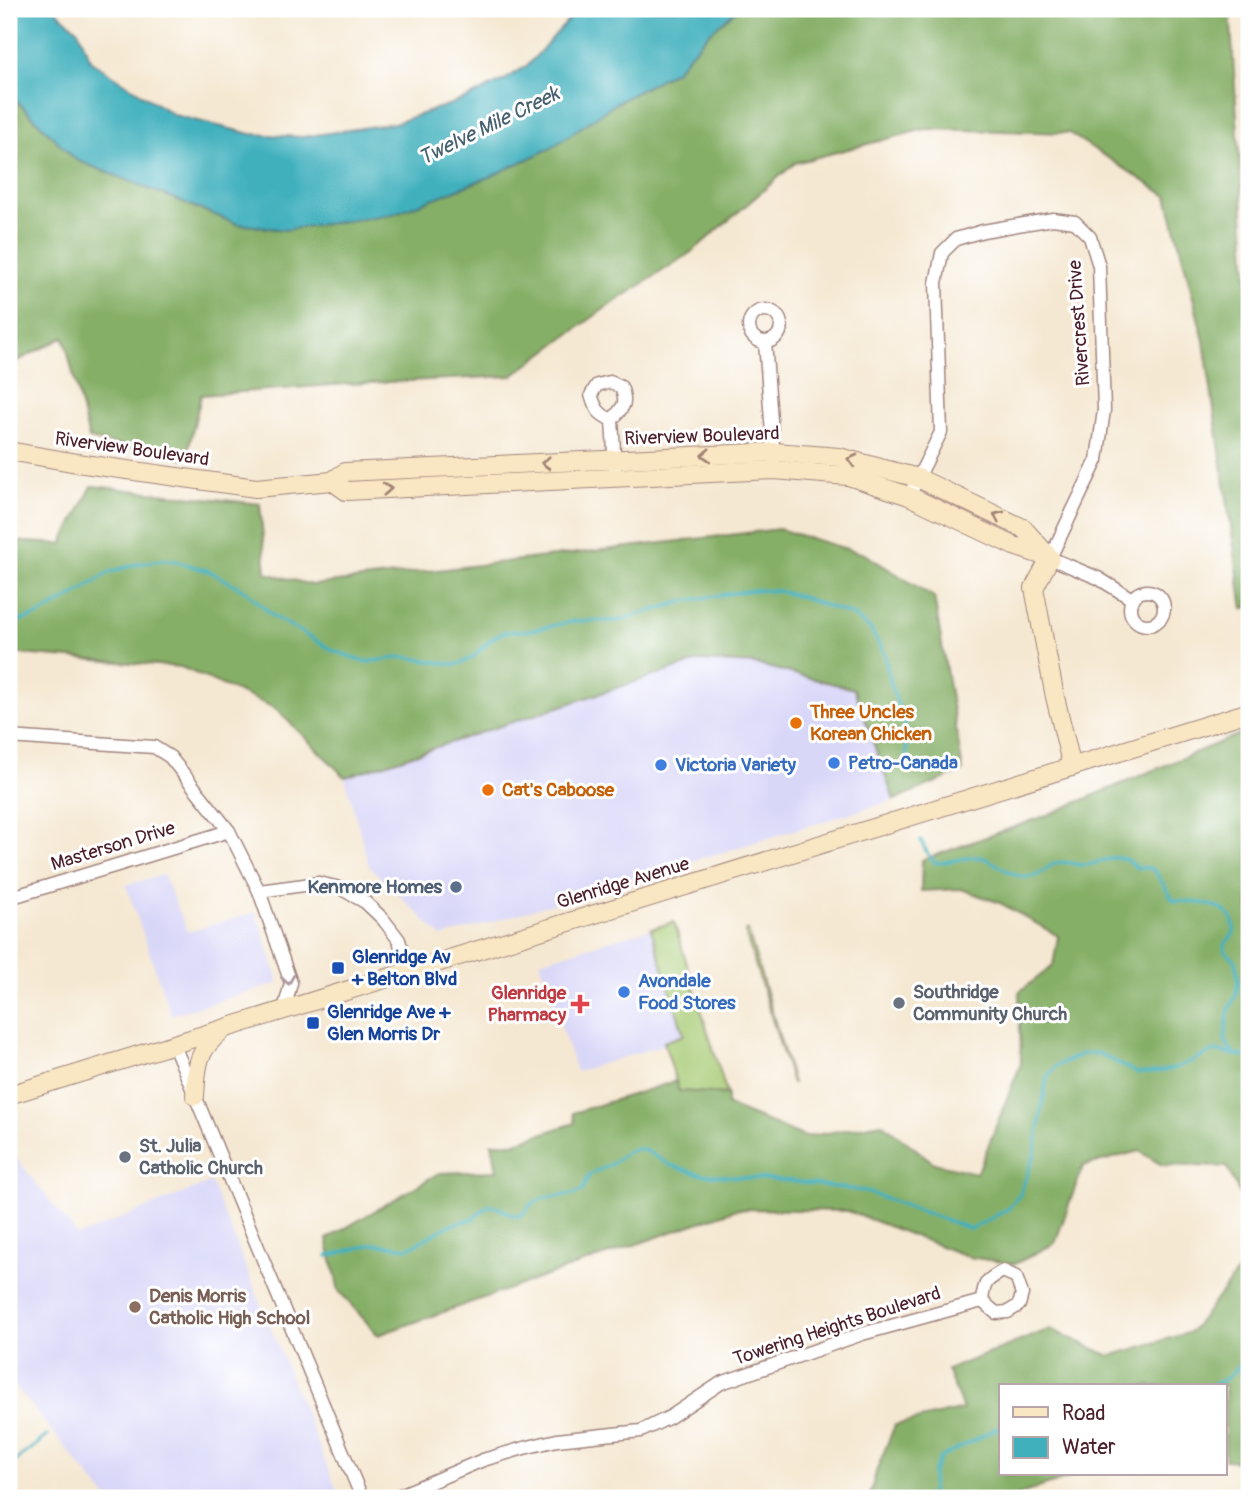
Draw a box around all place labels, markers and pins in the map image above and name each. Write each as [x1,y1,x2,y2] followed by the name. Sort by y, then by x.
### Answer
[809,700,932,746] place label: Three Uncles Korean Chicken
[788,715,804,731] marker: Three Uncles Korean Chicken
[848,751,958,775] place label: Petro-Canada
[675,753,797,777] place label: Victoria Variety
[826,755,842,771] marker: Petro-Canada
[653,757,669,773] marker: Victoria Variety
[502,778,615,802] place label: Cat's Caboose
[480,782,496,798] marker: Cat's Caboose
[307,875,443,899] place label: Kenmore Homes
[448,879,464,895] marker: Kenmore Homes
[351,945,457,991] place label: Glenridge Av + Belton Blvd
[330,960,346,976] marker: Glenridge Av + Belton Blvd
[638,969,736,1015] place label: Avondale Food Stores
[913,980,1067,1026] place label: Southridge Community Church
[488,981,567,1027] place label: Glenridge Pharmacy
[616,984,632,1000] marker: Avondale Food Stores
[891,995,907,1011] marker: Southridge Community Church
[572,996,588,1012] marker: Glenridge Pharmacy
[327,1000,451,1046] place label: Glenridge Ave + Glen Morris Dr
[305,1015,321,1031] marker: Glenridge Ave + Glen Morris Dr
[139,1134,263,1180] place label: St. Julia Catholic Church
[117,1149,133,1165] marker: St. Julia Catholic Church
[149,1284,310,1330] place label: Denis Morris Catholic High School
[127,1299,143,1315] marker: Denis Morris Catholic High School

